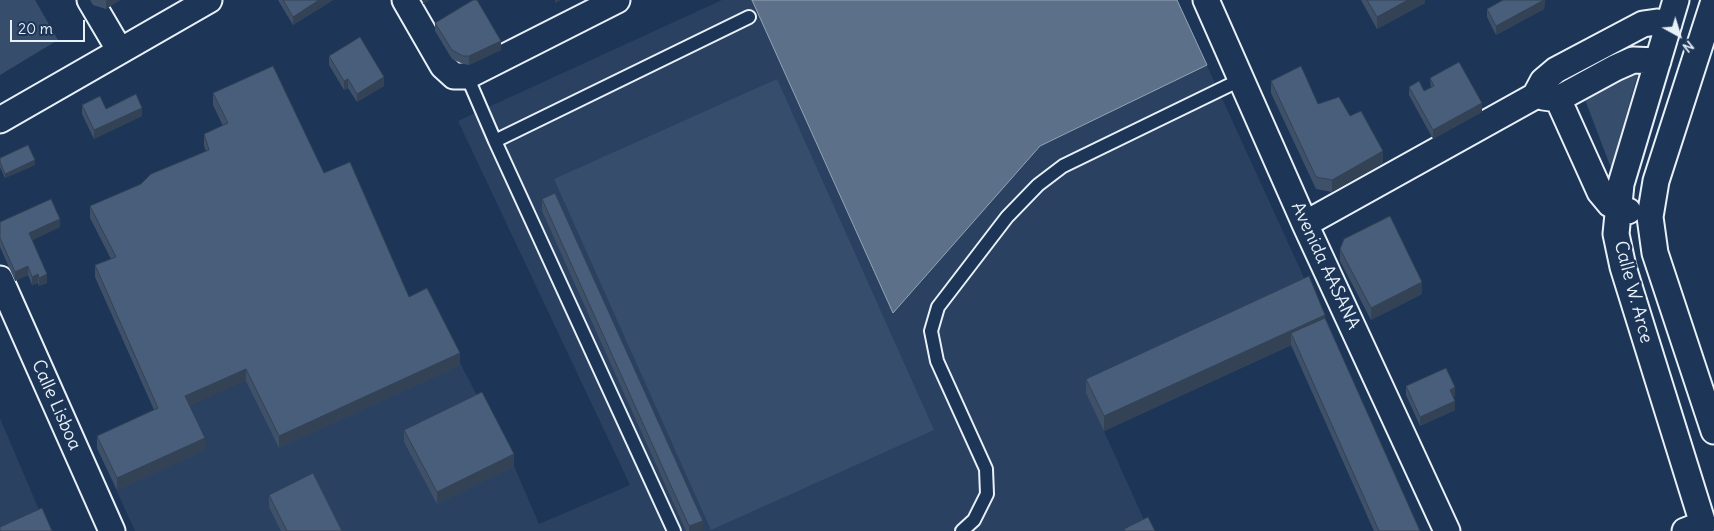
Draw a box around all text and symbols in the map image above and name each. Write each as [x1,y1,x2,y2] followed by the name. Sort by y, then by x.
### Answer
[12,10,88,42] scale bar
[1654,10,1704,60] north arrow
[18,19,53,38] text: 20 m
[1679,37,1698,57] text: N
[1286,199,1364,333] street label: Avenida AASANA
[1609,239,1657,345] street label: Calle W. Arce
[27,357,85,453] street label: Calle Lisboa

